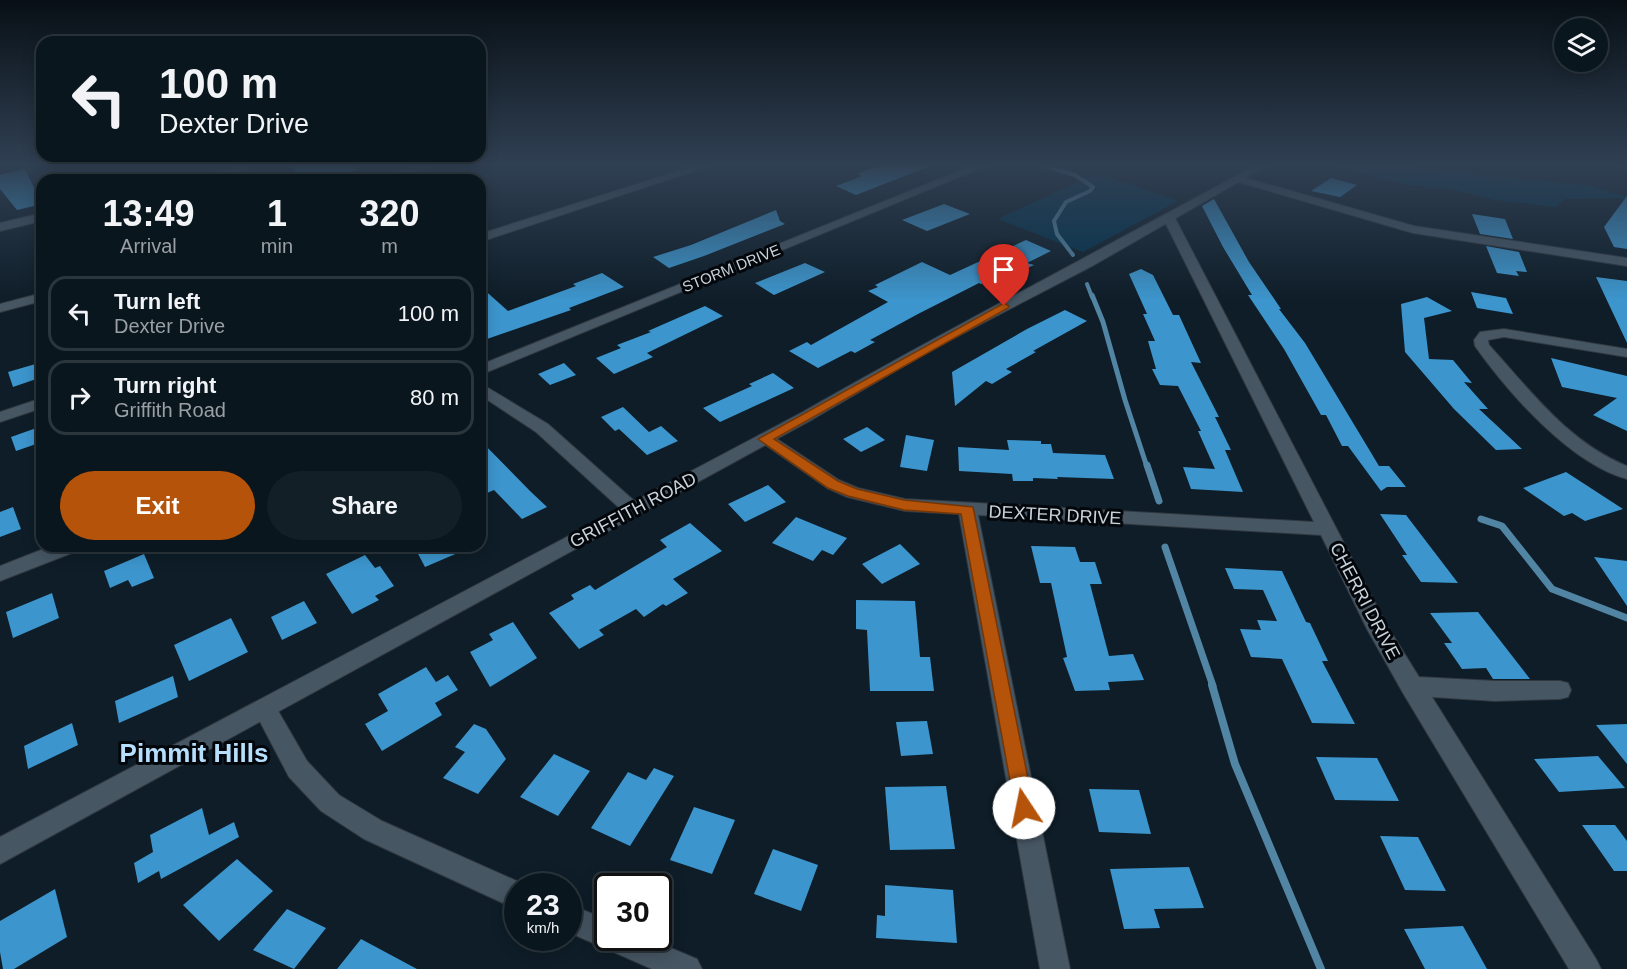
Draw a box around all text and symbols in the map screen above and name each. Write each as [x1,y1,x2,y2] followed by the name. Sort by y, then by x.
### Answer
[1554,18,1608,72] map controls
[1554,18,1608,72] button: layers
[60,60,138,138] icon: left
[159,60,278,107] text: 100 m
[159,109,309,139] text: Dexter Drive
[102,193,194,234] text: 13:49
[267,193,287,234] text: 1
[359,193,420,234] text: 320
[120,235,177,257] text: Arrival
[261,235,293,257] text: min
[381,235,398,257] text: m
[680,241,782,295] street label: STORM DRIVE
[978,244,1029,306] pin
[987,253,1020,286] icon: arrive
[114,289,200,314] text: Turn left
[63,297,96,330] icon: left
[398,301,459,326] text: 100 m
[114,315,225,337] text: Dexter Drive
[114,373,216,398] text: Turn right
[63,381,96,414] icon: right
[410,385,459,410] text: 80 m
[114,399,226,421] text: Griffith Road
[566,468,700,552] street label: GRIFFITH ROAD
[60,471,255,540] button: Exit
[267,471,462,540] button: Share
[988,502,1122,528] street label: DEXTER DRIVE
[1326,539,1404,663] street label: CHERRI DRIVE
[120,738,268,768] district label: Pimmit Hills
[992,776,1056,840] position arrow
[594,873,672,951] speed limit sign: 30
[526,888,560,921] text: 23
[527,919,559,936] text: km/h

